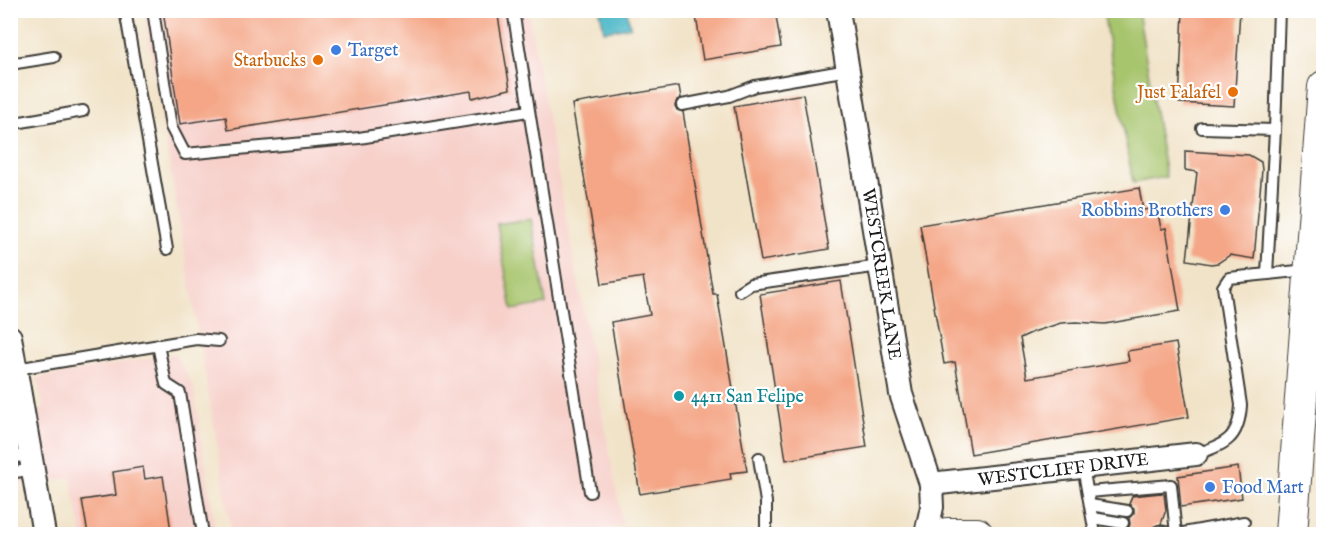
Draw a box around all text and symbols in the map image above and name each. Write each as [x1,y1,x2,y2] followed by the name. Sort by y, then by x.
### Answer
[348,40,398,63] place label: Target
[329,43,343,57] marker: Target
[234,50,306,73] place label: Starbucks
[311,53,325,67] marker: Starbucks
[1135,82,1221,105] place label: Just Falafel
[1226,85,1240,99] marker: Just Falafel
[856,187,905,362] street label: WESTCREEK LANE
[1081,200,1213,223] place label: Robbins Brothers
[1218,203,1232,217] marker: Robbins Brothers
[691,386,804,409] place label: 4411 San Felipe
[672,389,686,403] marker: 4411 San Felipe
[976,449,1150,492] street label: WESTCLIFF DRIVE
[1222,477,1304,500] place label: Food Mart
[1203,480,1217,494] marker: Food Mart

